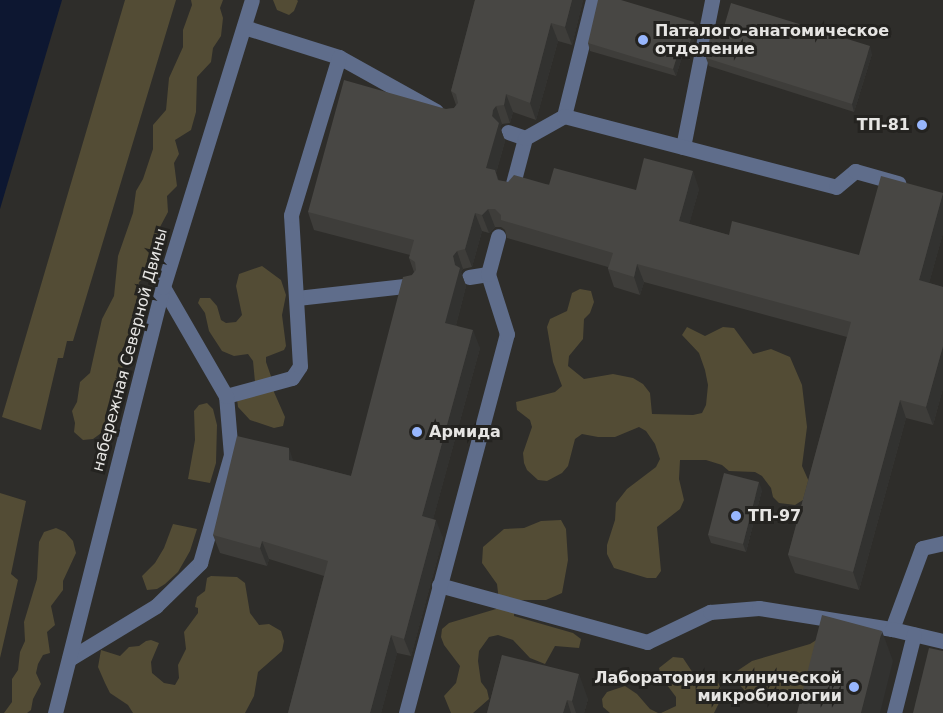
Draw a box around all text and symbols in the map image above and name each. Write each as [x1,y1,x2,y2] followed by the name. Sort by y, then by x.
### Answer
[655,21,889,59] place label: Паталого-анатомическое отделение
[636,33,650,47] marker: Паталого-анатомическое отделение
[857,115,910,135] place label: ТП-81
[915,118,929,132] marker: ТП-81
[88,226,172,474] street label: набережная Северной Двины
[429,422,501,442] place label: Армида
[410,425,424,439] marker: Армида
[748,506,801,526] place label: ТП-97
[729,509,743,523] marker: ТП-97
[594,668,842,706] place label: Лаборатория клинической микробиологии
[847,680,861,694] marker: Лаборатория клинической микробиологии

